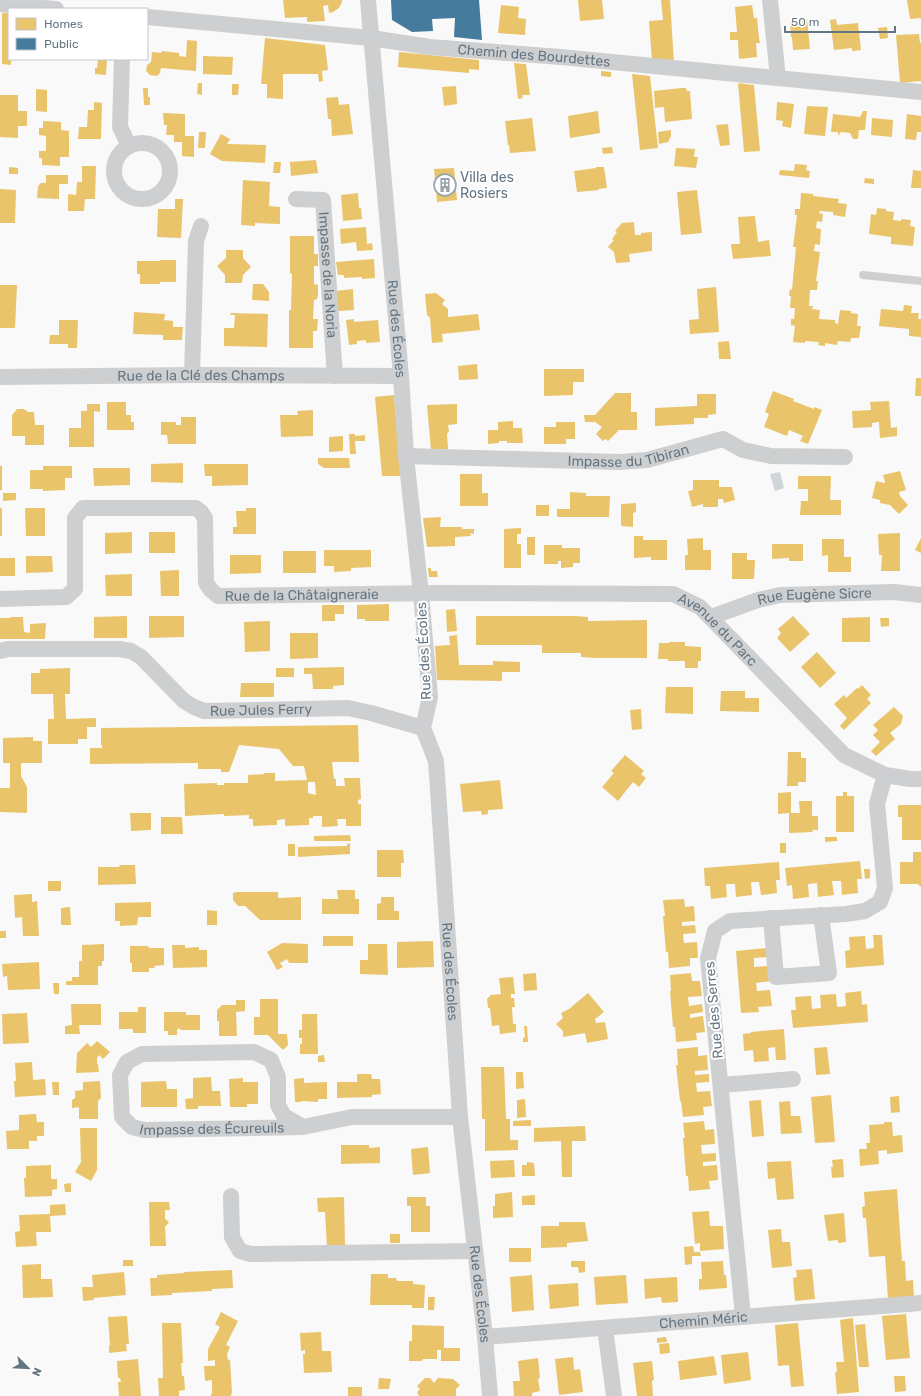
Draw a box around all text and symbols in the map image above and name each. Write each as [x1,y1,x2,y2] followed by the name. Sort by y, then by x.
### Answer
[8,8,148,60] legend
[785,8,895,34] scale bar
[791,15,819,29] text: 50 m
[44,17,83,31] text: Homes
[44,37,79,51] text: Public
[457,41,611,70] street label: Chemin des Bourdettes
[460,169,514,202] place label: Villa des Rosiers
[432,172,458,198] building icon: Villa des Rosiers
[315,211,341,338] street label: Impasse de la Noria
[384,279,410,378] street label: Rue des Écoles
[117,366,285,384] street label: Rue de la Clé des Champs
[567,440,691,471] street label: Impasse du Tibiran
[756,584,872,608] street label: Rue Eugène Sicre
[225,585,379,604] street label: Rue de la Châtaigneraie
[675,589,761,670] street label: Avenue du Parc
[412,602,435,701] street label: Rue des Écoles
[210,700,313,719] street label: Rue Jules Ferry
[438,922,462,1021] street label: Rue des Écoles
[701,961,727,1059] street label: Rue des Serres
[138,1119,284,1139] street label: Impasse des Écureuils
[466,1244,494,1344] street label: Rue des Écoles
[658,1308,749,1332] street label: Chemin Méric
[8,1348,48,1388] north arrow
[29,1366,44,1378] text: N

